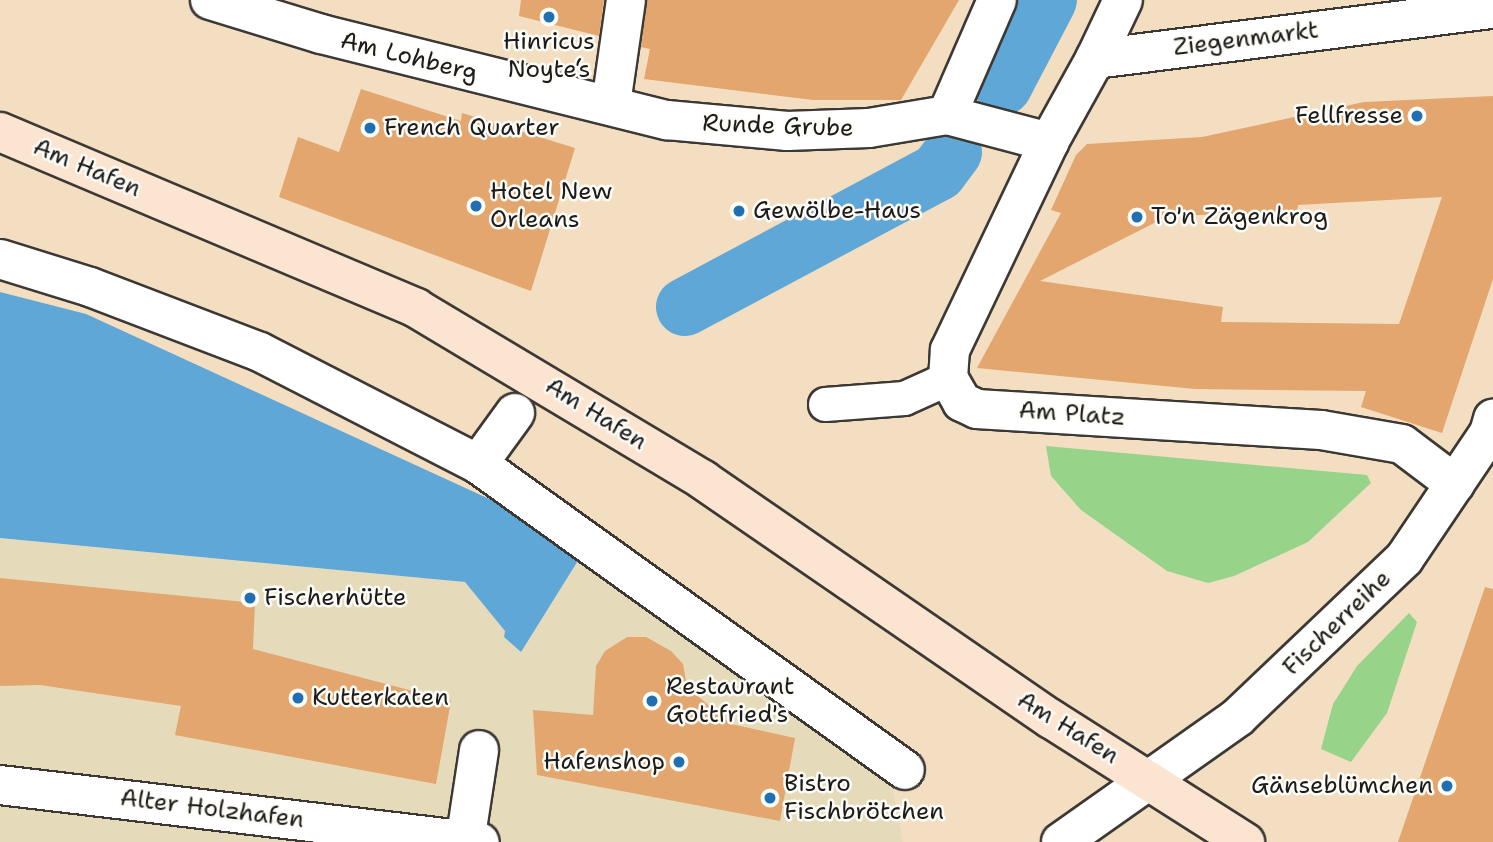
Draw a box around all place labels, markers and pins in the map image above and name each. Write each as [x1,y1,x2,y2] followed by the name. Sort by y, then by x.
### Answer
[541,9,557,25] marker: Hinricus Noyte‘s
[503,28,595,84] place label: Hinricus Noyte‘s
[1295,102,1403,130] place label: Fellfresse
[1409,108,1425,124] marker: Fellfresse
[384,114,560,142] place label: French Quarter
[362,120,378,136] marker: French Quarter
[490,178,612,234] place label: Hotel New Orleans
[753,197,921,225] place label: Gewölbe-Haus
[468,198,484,214] marker: Hotel New Orleans
[731,203,747,219] marker: Gewölbe-Haus
[1151,203,1328,231] place label: To'n Zägenkrog
[1129,209,1145,225] marker: To'n Zägenkrog
[264,584,407,612] place label: Fischerhütte
[242,590,258,606] marker: Fischerhütte
[666,673,794,729] place label: Restaurant Gottfried's
[312,684,449,712] place label: Kutterkaten
[290,690,306,706] marker: Kutterkaten
[644,693,660,709] marker: Restaurant Gottfried's
[543,748,665,776] place label: Hafenshop
[671,754,687,770] marker: Hafenshop
[784,770,944,826] place label: Bistro Fischbrötchen
[1251,772,1433,800] place label: Gänseblümchen
[1439,778,1455,794] marker: Gänseblümchen
[762,790,778,806] marker: Bistro Fischbrötchen

